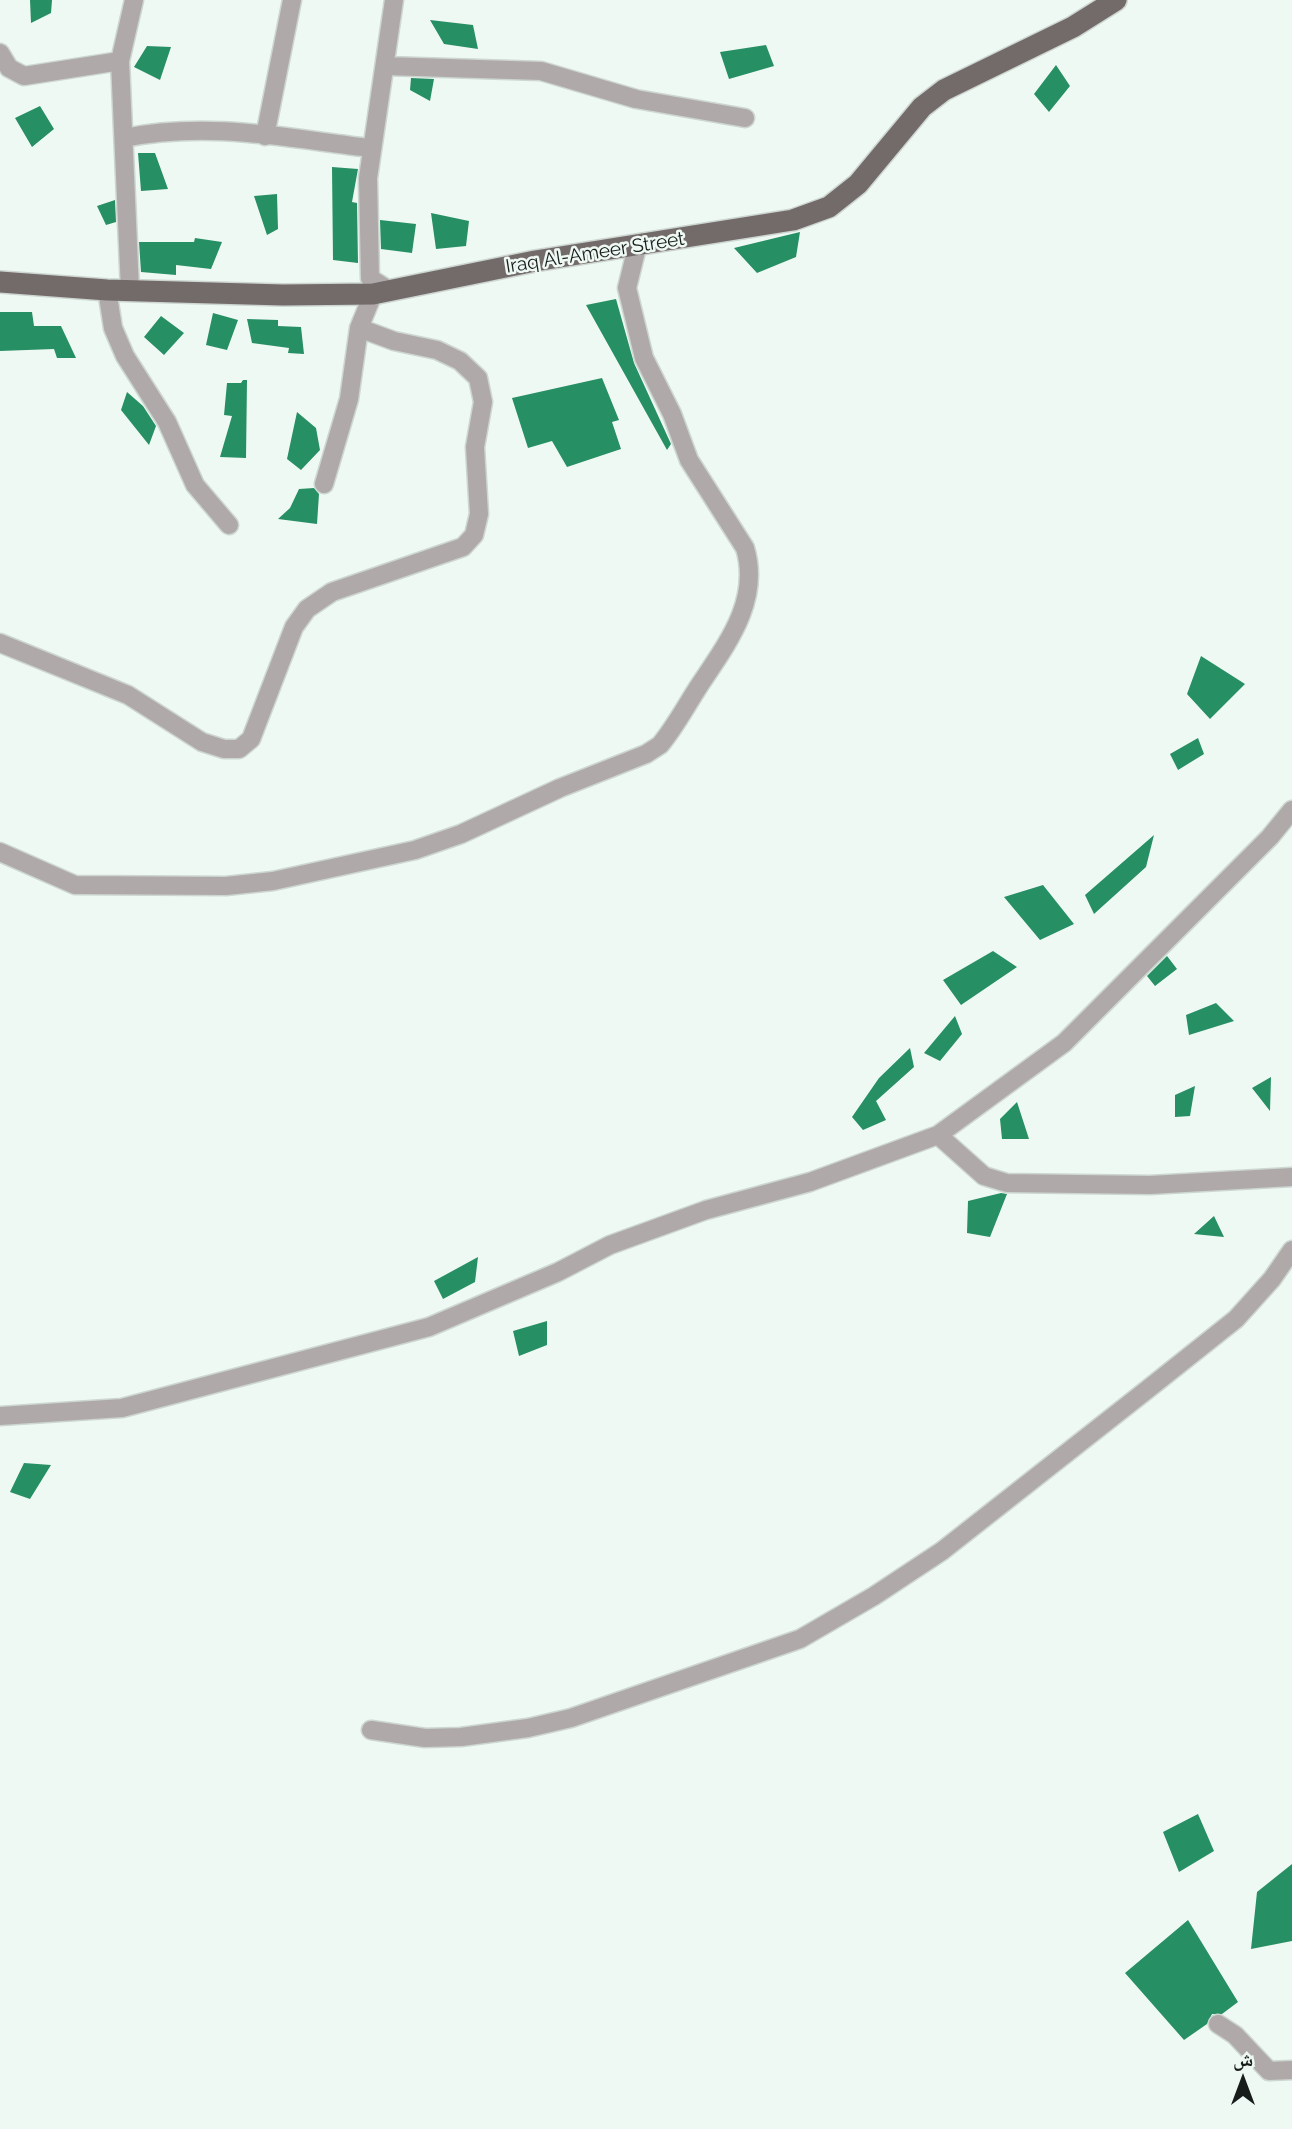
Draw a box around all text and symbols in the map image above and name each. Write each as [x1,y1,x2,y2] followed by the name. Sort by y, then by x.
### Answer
[504,228,686,278] street label: Iraq Al-Ameer Street
[1208,2045,1278,2115] north arrow
[1233,2048,1253,2070] text: ش

